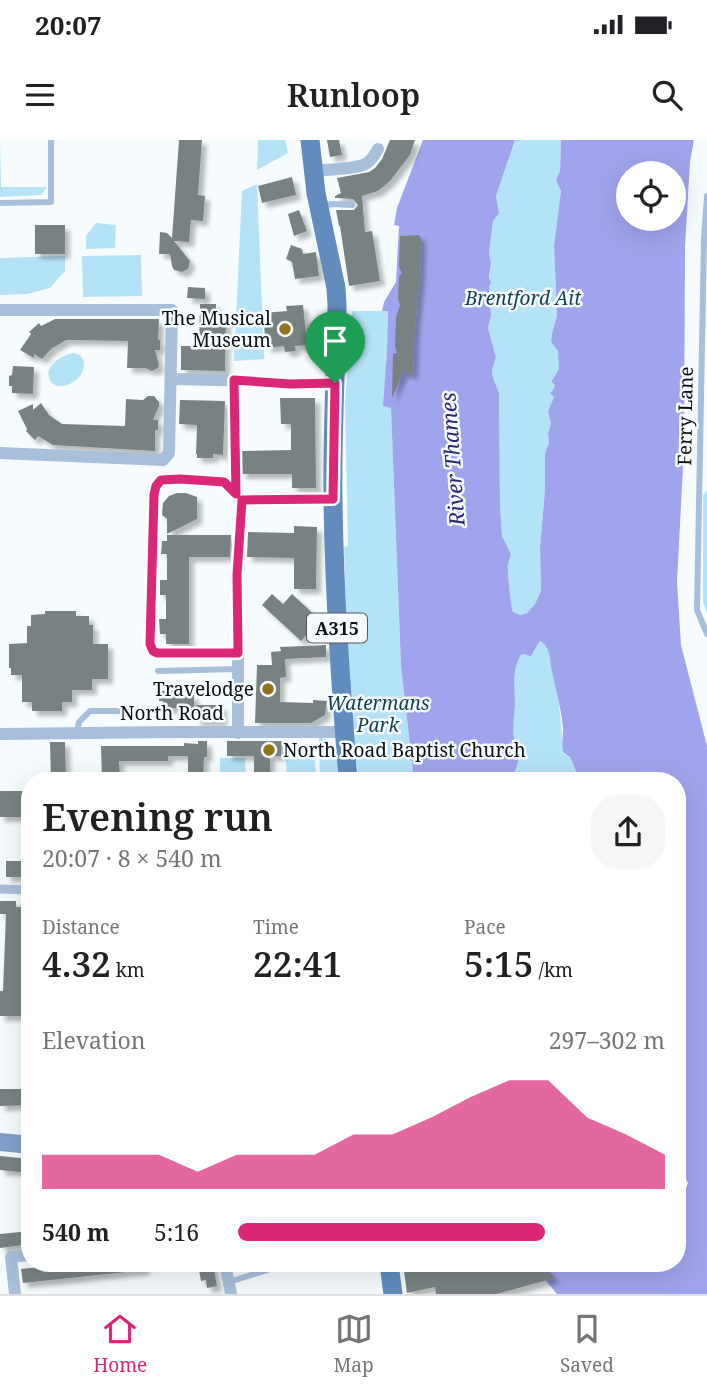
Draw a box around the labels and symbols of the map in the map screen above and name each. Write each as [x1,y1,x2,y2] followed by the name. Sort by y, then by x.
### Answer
[464,285,582,311] park label: Brentford Ait
[162,305,271,353] place label: The Musical Museum
[305,311,365,383] pin
[277,321,293,337] marker: The Musical Museum
[671,366,699,466] street label: Ferry Lane
[433,391,471,528] water label: River Thames
[307,614,367,642] road number: A315
[153,676,254,702] place label: Travelodge
[260,681,276,697] marker: Travelodge
[326,690,430,738] park label: Watermans Park
[120,700,224,726] street label: North Road
[283,737,526,763] place label: North Road Baptist Church
[261,742,277,758] marker: North Road Baptist Church

